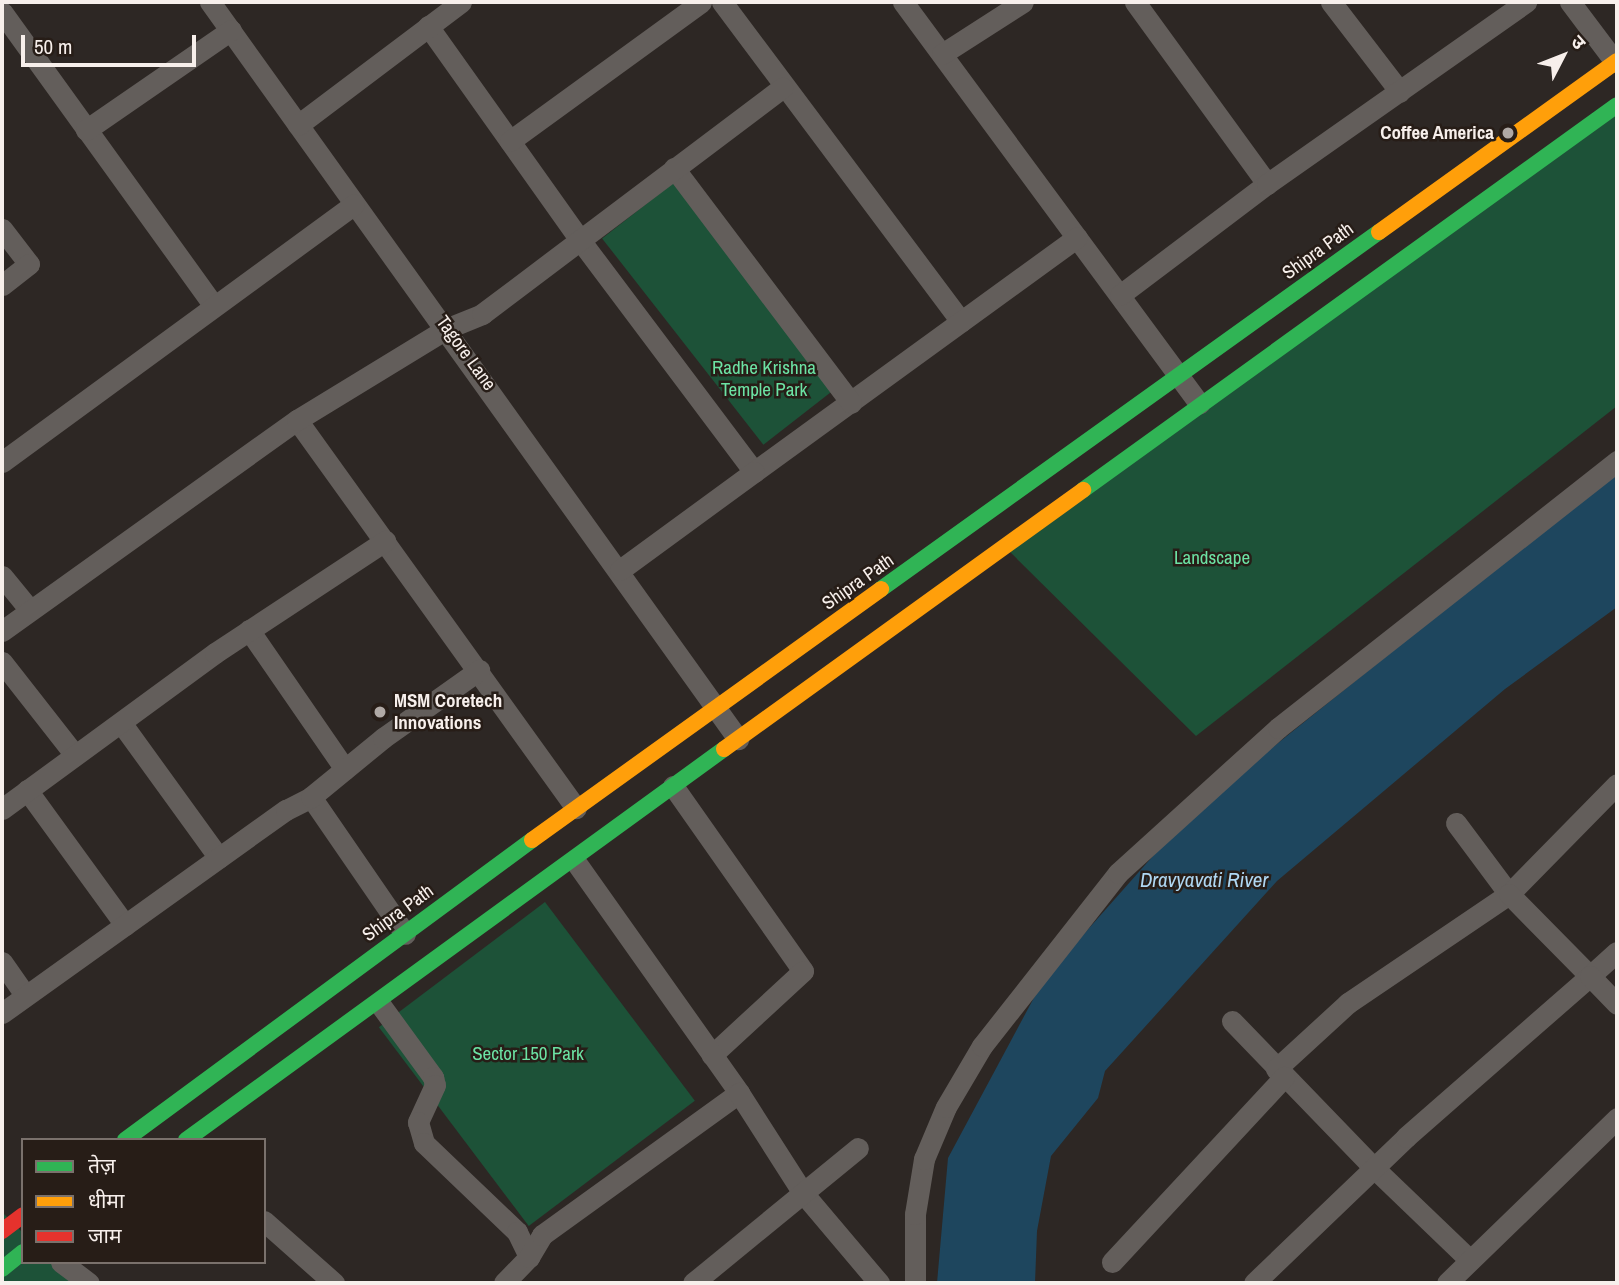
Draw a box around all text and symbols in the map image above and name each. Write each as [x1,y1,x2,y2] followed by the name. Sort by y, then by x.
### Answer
[24,21,200,65] scale bar
[1528,21,1598,91] north arrow
[1565,29,1592,55] text: उ
[34,32,72,61] text: 50 m
[1380,122,1494,144] place label: Coffee America
[1500,125,1516,141] marker: Coffee America
[1278,218,1358,284] street label: Shipra Path
[431,311,501,395] street label: Tagore Lane
[712,357,816,401] park label: Radhe Krishna Temple Park
[1174,547,1250,569] park label: Landscape
[818,549,898,615] street label: Shipra Path
[394,690,502,734] place label: MSM Coretech Innovations
[372,704,388,720] marker: MSM Coretech Innovations
[1140,867,1268,893] water label: Dravyavati River
[358,880,438,946] street label: Shipra Path
[472,1043,584,1065] park label: Sector 150 Park
[21,1138,266,1264] legend
[88,1151,116,1180] text: तेज़
[88,1186,124,1215] text: धीमा
[88,1221,122,1250] text: जाम

